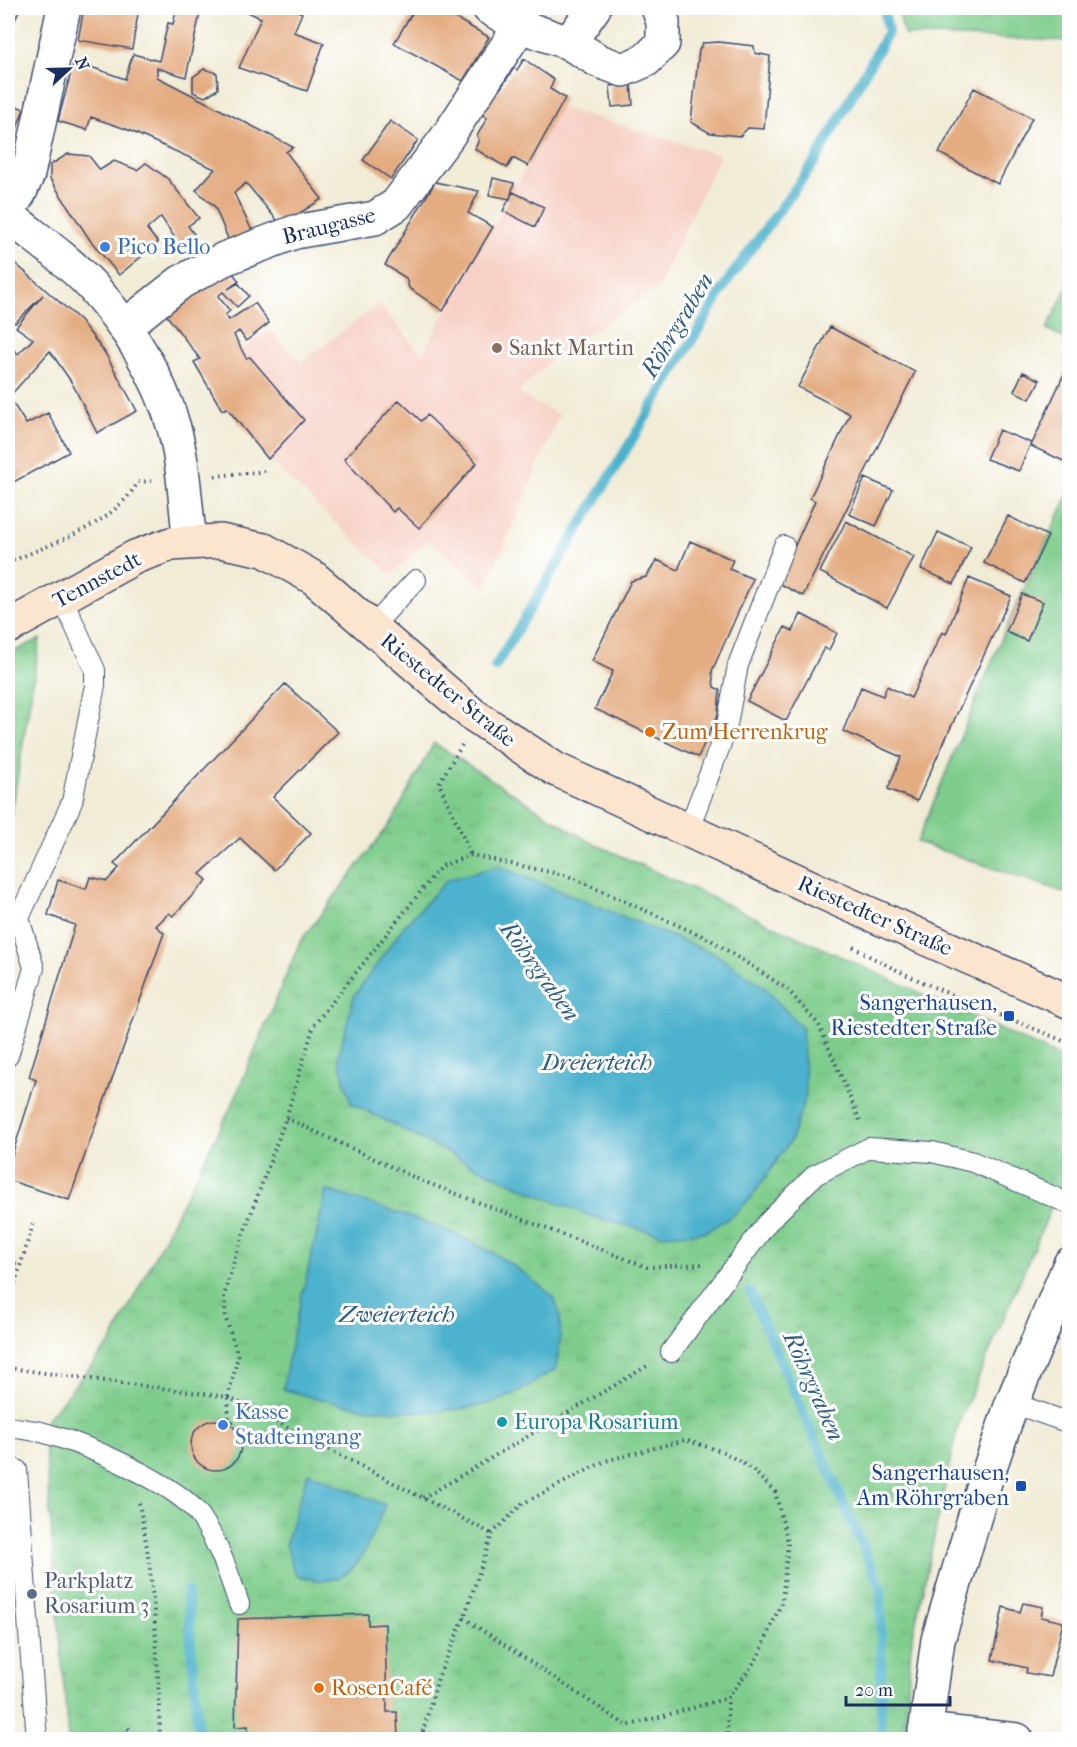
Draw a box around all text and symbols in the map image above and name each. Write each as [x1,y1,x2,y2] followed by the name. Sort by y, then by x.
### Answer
[39,39,99,99] north arrow
[71,54,94,74] text: N
[280,202,378,250] street label: Braugasse
[117,234,210,260] place label: Pico Bello
[98,240,112,254] marker: Pico Bello
[634,268,719,384] water label: Röhrgraben
[509,335,634,361] place label: Sankt Martin
[490,341,504,355] marker: Sankt Martin
[48,546,146,614] street label: Tennstedt
[375,628,521,753] street label: Riestedter Straße
[662,719,828,745] place label: Zum Herrenkrug
[643,725,657,739] marker: Zum Herrenkrug
[794,870,956,962] street label: Riestedter Straße
[493,914,586,1026] water label: Röhrgraben
[831,990,997,1041] place label: Sangerhausen, Riestedter Straße
[1002,1009,1016,1023] marker: Sangerhausen, Riestedter Straße
[540,1048,652,1076] water label: Dreierteich
[337,1300,455,1328] water label: Zweierteich
[777,1325,851,1445] water label: Röhrgraben
[235,1399,361,1450] place label: Kasse Stadteingang
[514,1409,679,1435] place label: Europa Rosarium
[495,1415,509,1429] marker: Europa Rosarium
[216,1418,230,1432] marker: Kasse Stadteingang
[856,1460,1009,1511] place label: Sangerhausen, Am Röhrgraben
[1014,1479,1028,1493] marker: Sangerhausen, Am Röhrgraben
[44,1568,149,1619] place label: Parkplatz Rosarium 3
[25,1587,39,1601] marker: Parkplatz Rosarium 3
[846,1669,950,1707] scale bar
[331,1675,433,1701] place label: RosenCafé
[855,1680,893,1701] text: 20 m
[312,1681,326,1695] marker: RosenCafé

